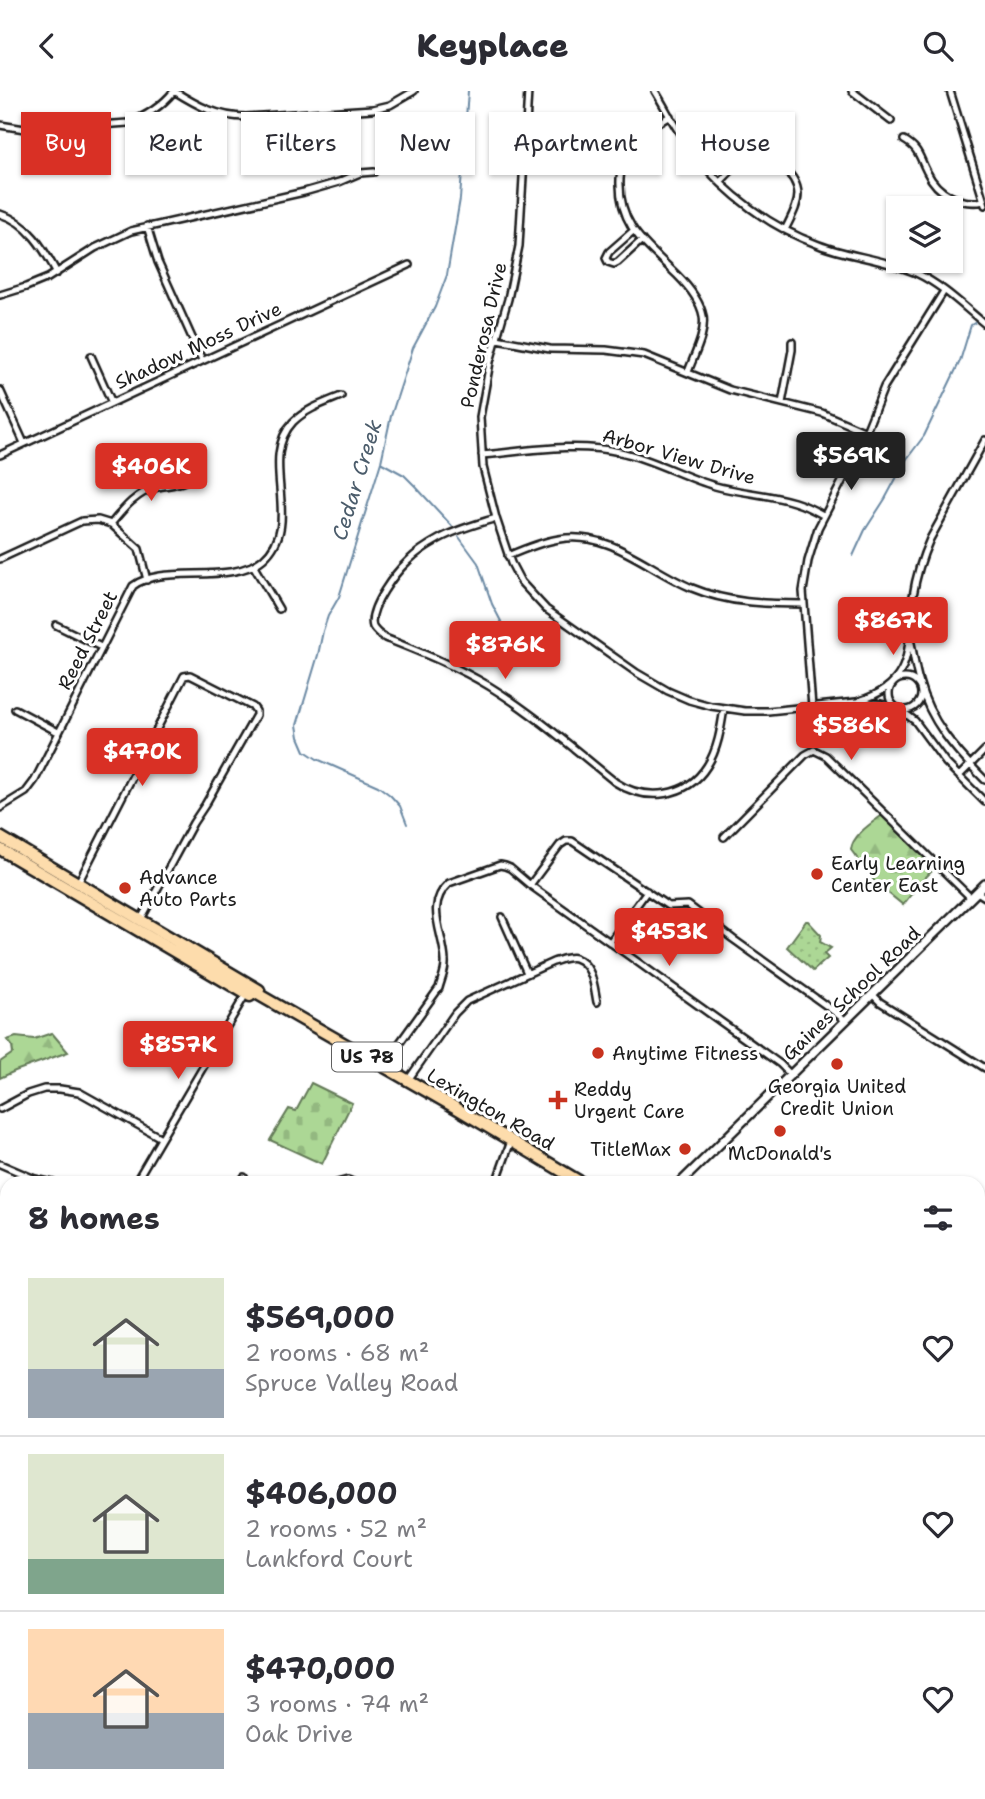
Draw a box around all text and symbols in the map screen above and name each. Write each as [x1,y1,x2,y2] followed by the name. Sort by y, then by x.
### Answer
[416,24,569,67] text: Keyplace
[28,27,66,65] icon: back
[919,27,957,65] icon: search
[21,112,111,175] chip: Buy
[125,112,227,175] chip: Rent
[241,112,361,175] chip: Filters
[375,112,475,175] chip: New
[489,112,662,175] chip: Apartment
[676,112,795,175] chip: House
[886,196,963,273] map controls
[886,196,963,273] button: layers
[455,260,512,411] street label: Ponderosa Drive
[111,296,285,395] street label: Shadow Moss Drive
[325,416,389,544] water label: Cedar Creek
[600,423,758,490] street label: Arbor View Drive
[802,433,900,492] pin: $569K
[812,440,890,470] text: $569K
[102,443,200,503] pin: $406K
[111,451,191,481] text: $406K
[52,586,123,694] street label: Reed Street
[844,597,942,657] pin: $867K
[854,605,932,635] text: $867K
[456,621,554,681] pin: $876K
[465,629,545,659] text: $876K
[802,703,900,762] pin: $586K
[812,710,890,740] text: $586K
[93,729,191,788] pin: $470K
[103,736,181,766] text: $470K
[831,851,965,898] place label: Early Learning Center East
[139,865,237,912] place label: Advance Auto Parts
[809,866,825,882] marker: Early Learning Center East
[117,880,133,896] marker: Advance Auto Parts
[620,909,718,968] pin: $453K
[631,916,707,946] text: $453K
[777,921,926,1066] street label: Gaines School Road
[129,1021,227,1081] pin: $857K
[139,1029,217,1059] text: $857K
[612,1041,758,1066] place label: Anytime Fitness
[332,1042,402,1072] road number: US 78
[590,1045,606,1061] marker: Anytime Fitness
[829,1056,845,1072] marker: Georgia United Credit Union
[422,1063,559,1156] street label: Lexington Road
[768,1074,906,1121] place label: Georgia United Credit Union
[574,1077,685,1124] place label: Reddy Urgent Care
[548,1090,568,1110] marker: Reddy Urgent Care
[772,1123,788,1139] marker: McDonald's
[590,1137,671,1162] place label: TitleMax
[677,1141,693,1157] marker: TitleMax
[728,1141,832,1166] place label: McDonald's
[28,1198,160,1239] text: 8 homes
[919,1199,957,1237] icon: filters
[245,1297,395,1338] text: $569,000
[84,1306,168,1390] icon: home
[919,1329,957,1367] icon: heart
[245,1338,429,1368] text: 2 rooms · 68 m²
[245,1368,458,1398] text: Spruce Valley Road
[245,1473,398,1514] text: $406,000
[84,1482,168,1566] icon: home
[919,1505,957,1543] icon: heart
[245,1514,427,1544] text: 2 rooms · 52 m²
[245,1544,413,1574] text: Lankford Court
[245,1648,395,1689] text: $470,000
[84,1657,168,1741] icon: home
[919,1680,957,1718] icon: heart
[245,1689,429,1719] text: 3 rooms · 74 m²
[245,1719,353,1749] text: Oak Drive

